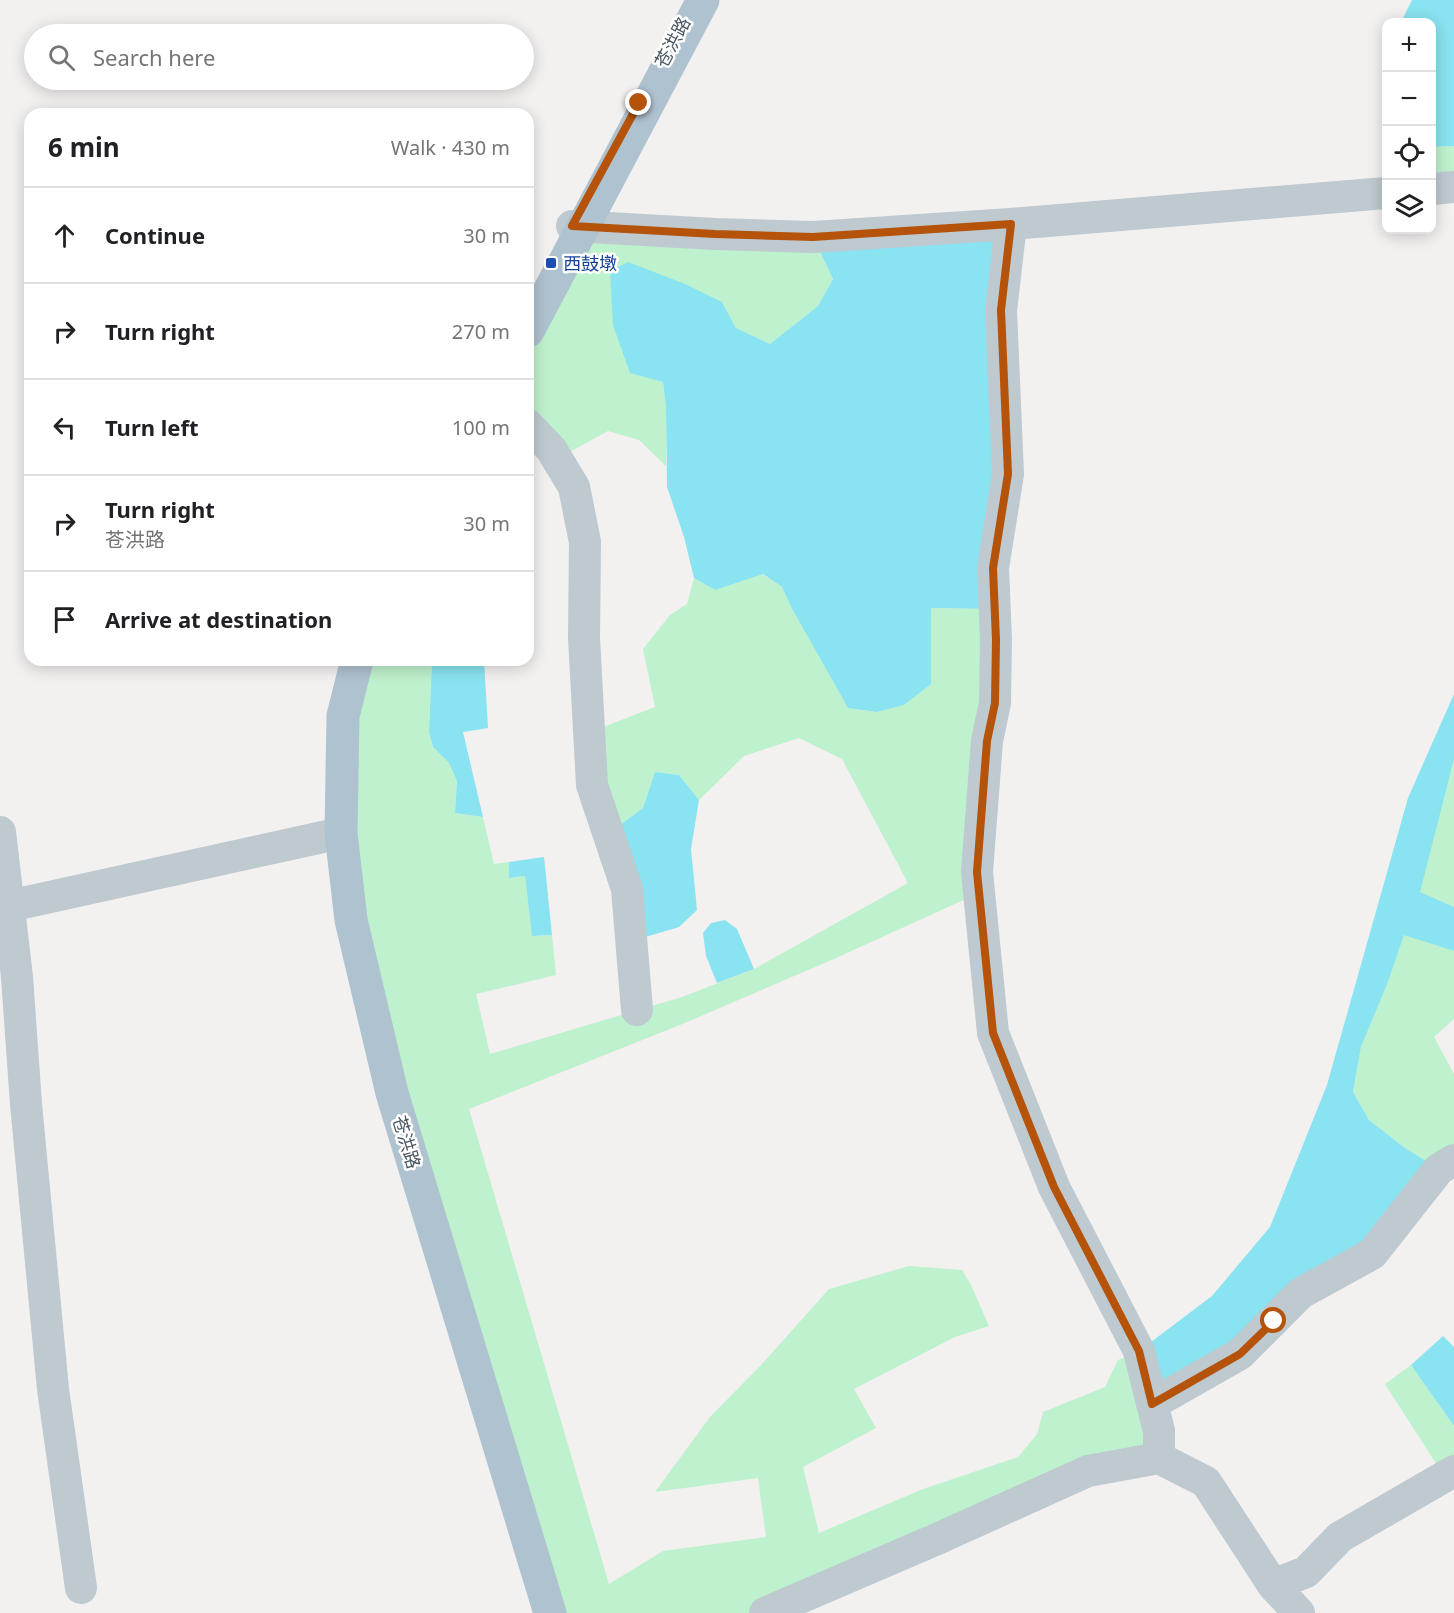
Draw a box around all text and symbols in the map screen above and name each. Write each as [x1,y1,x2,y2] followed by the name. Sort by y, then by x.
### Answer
[649,13,695,71] street label: 苍洪路
[1382,18,1436,234] map controls
[1382,18,1436,72] button: +
[24,24,534,90] search box
[45,41,78,74] icon: search
[93,42,215,72] text: Search here
[1382,72,1436,126] button: −
[625,89,651,115] route end
[1382,126,1436,180] button: locate
[48,129,120,165] text: 6 min
[391,134,510,161] text: Walk · 430 m
[1382,180,1436,234] button: layers
[48,219,81,252] icon: ahead
[105,220,205,250] text: Continue
[463,222,510,249] text: 30 m
[563,251,617,275] place label: 西鼓墩
[544,256,558,270] marker: 西鼓墩
[48,315,81,348] icon: right
[105,316,215,346] text: Turn right
[452,318,510,345] text: 270 m
[48,411,81,444] icon: left
[105,412,199,442] text: Turn left
[452,414,510,441] text: 100 m
[105,494,215,524] text: Turn right
[48,507,81,540] icon: right
[463,510,510,537] text: 30 m
[105,526,165,553] text: 苍洪路
[48,603,81,636] icon: arrive
[105,604,332,634] text: Arrive at destination
[388,1113,426,1171] street label: 苍洪路
[1260,1307,1286,1333] route start

